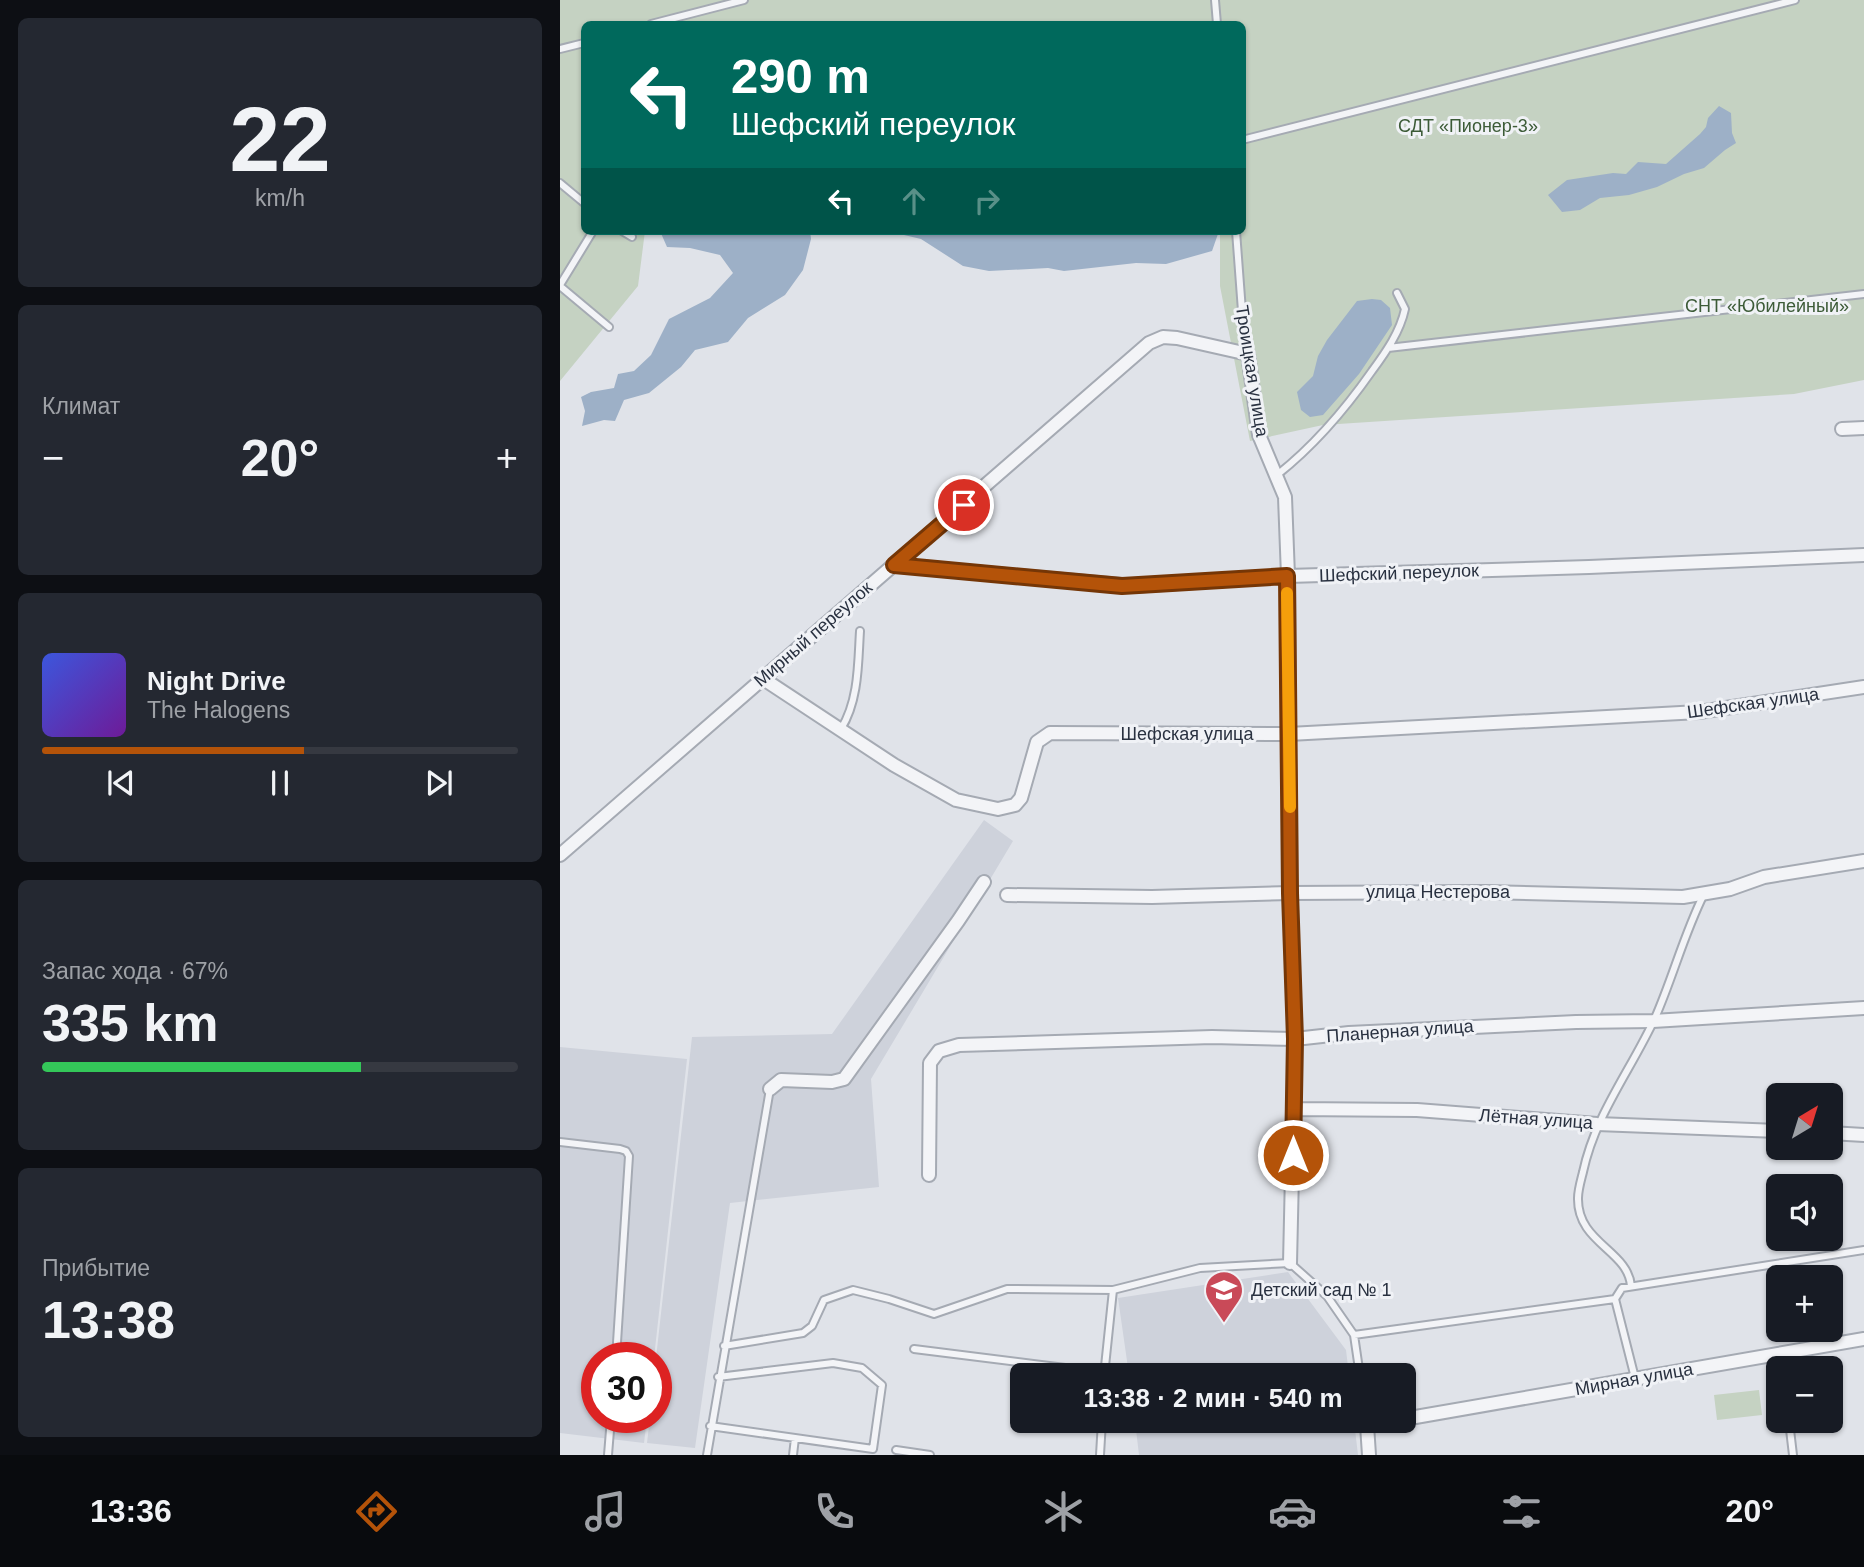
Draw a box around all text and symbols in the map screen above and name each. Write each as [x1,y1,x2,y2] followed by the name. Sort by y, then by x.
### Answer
[616,49,707,140] icon: left
[731,49,870,103] text: 290 m
[229,89,331,190] text: 22
[731,106,1016,142] text: Шефский переулок
[1398,116,1538,136] park label: СДТ «Пионер-3»
[822,182,860,220] icon: left
[895,182,933,220] icon: ahead
[968,182,1006,220] icon: right
[255,185,305,211] text: km/h
[1685,296,1849,316] park label: СНТ «Юбилейный»
[1232,304,1272,439] street label: Троицкая улица
[42,393,120,419] text: Климат
[241,429,319,487] text: 20°
[42,437,64,479] text: −
[496,437,518,479] text: +
[934,475,994,535] pin
[945,486,983,524] icon: arrive
[1319,560,1479,586] street label: Шефский переулок
[750,577,876,691] street label: Мирный переулок
[147,666,286,696] text: Night Drive
[1686,684,1821,722] street label: Шефская улица
[147,697,290,723] text: The Halogens
[1121,724,1254,744] street label: Шефская улица
[102,764,140,802] icon: previous
[261,764,299,802] icon: pause
[420,764,458,802] icon: next
[1366,882,1511,902] street label: улица Нестерова
[42,958,228,984] text: Запас хода · 67%
[42,994,218,1052] text: 335 km
[1326,1016,1475,1046] street label: Планерная улица
[1766,1083,1843,1160] north arrow
[1766,1083,1843,1433] map controls
[1478,1105,1595,1133] street label: Лётная улица
[1256,1118,1330,1192] position arrow
[1766,1174,1843,1251] button: sound
[42,1255,150,1281] text: Прибытие
[1766,1265,1843,1342] button: +
[1203,1269,1245,1324] school or university icon: Детский сад № 1
[1251,1280,1391,1300] place label: Детский сад № 1
[42,1291,175,1349] text: 13:38
[581,1342,672,1433] speed limit sign: 30
[1766,1356,1843,1433] button: −
[1574,1359,1695,1399] street label: Мирная улица
[1083,1383,1343,1413] text: 13:38 · 2 мин · 540 m
[352,1487,401,1536] icon: directions
[581,1487,630,1536] icon: music
[810,1487,859,1536] icon: phone
[1039,1487,1088,1536] icon: climate
[1268,1487,1317,1536] icon: car
[1497,1487,1546,1536] icon: filters
[90,1493,172,1529] text: 13:36
[1726,1493,1774,1529] text: 20°

